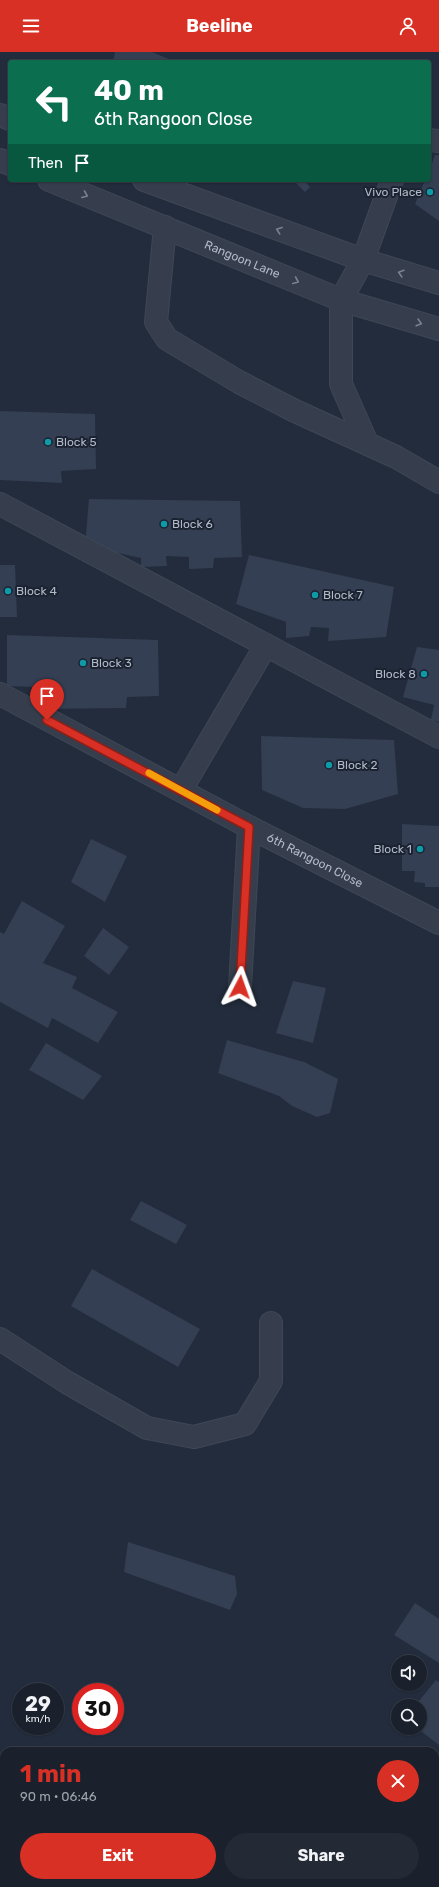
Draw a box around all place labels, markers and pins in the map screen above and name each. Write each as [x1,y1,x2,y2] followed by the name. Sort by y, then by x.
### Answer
[364,185,422,199] place label: Vivo Place
[425,187,435,197] marker: Vivo Place
[56,435,97,449] place label: Block 5
[43,437,53,447] marker: Block 5
[172,517,213,531] place label: Block 6
[159,519,169,529] marker: Block 6
[16,584,57,598] place label: Block 4
[3,586,13,596] marker: Block 4
[323,588,363,602] place label: Block 7
[310,590,320,600] marker: Block 7
[91,656,132,670] place label: Block 3
[78,658,88,668] marker: Block 3
[375,667,416,681] place label: Block 8
[419,669,429,679] marker: Block 8
[30,679,64,720] pin
[337,758,378,772] place label: Block 2
[324,760,334,770] marker: Block 2
[373,842,412,856] place label: Block 1
[415,844,425,854] marker: Block 1

